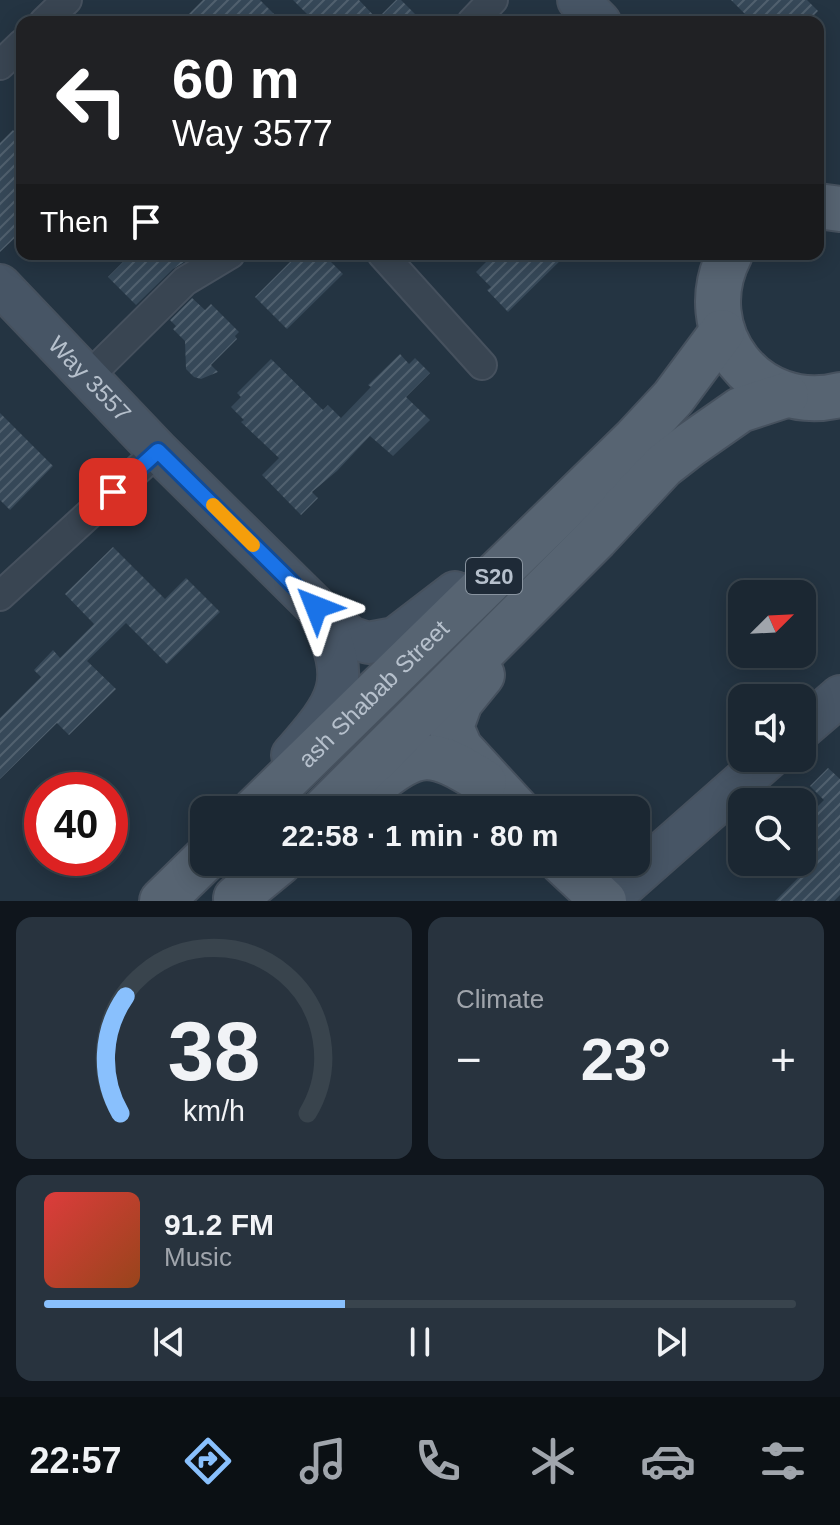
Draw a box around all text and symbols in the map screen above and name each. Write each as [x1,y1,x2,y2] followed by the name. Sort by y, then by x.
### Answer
[172,47,300,110] text: 60 m
[40,48,144,152] icon: left
[172,113,333,154] text: Way 3577
[124,200,168,244] icon: arrive
[40,205,108,238] text: Then
[43,331,137,427] street label: Way 3557
[79,458,147,526] pin
[91,470,135,514] icon: arrive
[466,558,522,594] road number: S20
[274,565,358,649] position arrow
[728,580,816,668] north arrow
[728,580,816,876] map controls
[293,614,454,773] street label: ash Shabab Street
[728,684,816,772] button: sound
[24,772,128,876] speed limit sign: 40
[728,788,816,876] button: search
[282,819,558,852] text: 22:58 · 1 min · 80 m
[456,984,544,1014] text: Climate
[168,1005,260,1098] text: 38
[581,1026,671,1093] text: 23°
[456,1035,482,1084] text: −
[770,1035,796,1084] text: +
[183,1095,245,1127] text: km/h
[164,1208,274,1241] text: 91.2 FM
[164,1242,232,1272] text: Music
[147,1320,191,1364] icon: previous
[398,1320,442,1364] icon: pause
[649,1320,693,1364] icon: next
[180,1433,236,1489] icon: directions
[295,1433,351,1489] icon: music
[410,1433,466,1489] icon: phone
[525,1433,581,1489] icon: climate
[640,1433,696,1489] icon: car
[755,1433,811,1489] icon: filters
[29,1440,122,1481] text: 22:57

